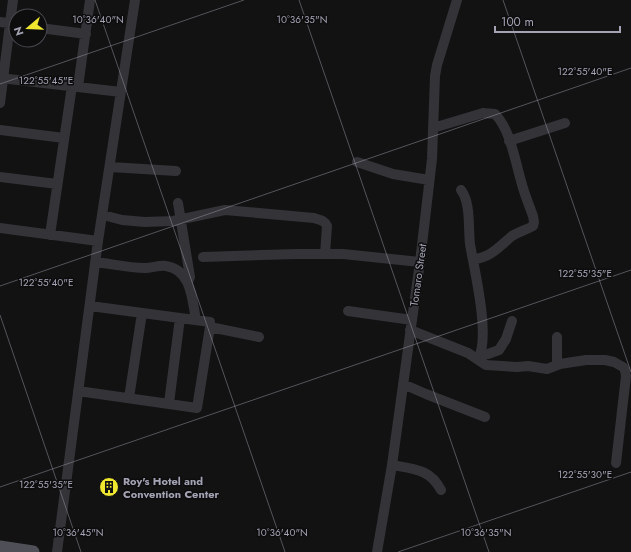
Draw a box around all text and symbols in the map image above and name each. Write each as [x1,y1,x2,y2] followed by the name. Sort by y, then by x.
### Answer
[8,8,48,48] north arrow
[495,8,620,34] scale bar
[72,12,124,27] text: 10°36'40"N
[277,12,327,27] text: 10°36'35"N
[501,13,534,31] text: 100 m
[10,25,28,38] text: N
[558,64,612,79] text: 122°55'40"E
[19,73,73,88] text: 122°55'45"E
[406,242,430,307] street label: Tomaro Street
[558,266,612,281] text: 122°55'35"E
[19,275,73,290] text: 122°55'40"E
[558,467,612,482] text: 122°55'30"E
[123,473,220,502] place label: Roy's Hotel and Convention Center
[98,476,120,498] building icon: Roy's Hotel and Convention Center
[19,477,73,492] text: 122°55'35"E
[52,525,104,540] text: 10°36'45"N
[256,525,308,540] text: 10°36'40"N
[461,525,511,540] text: 10°36'35"N

